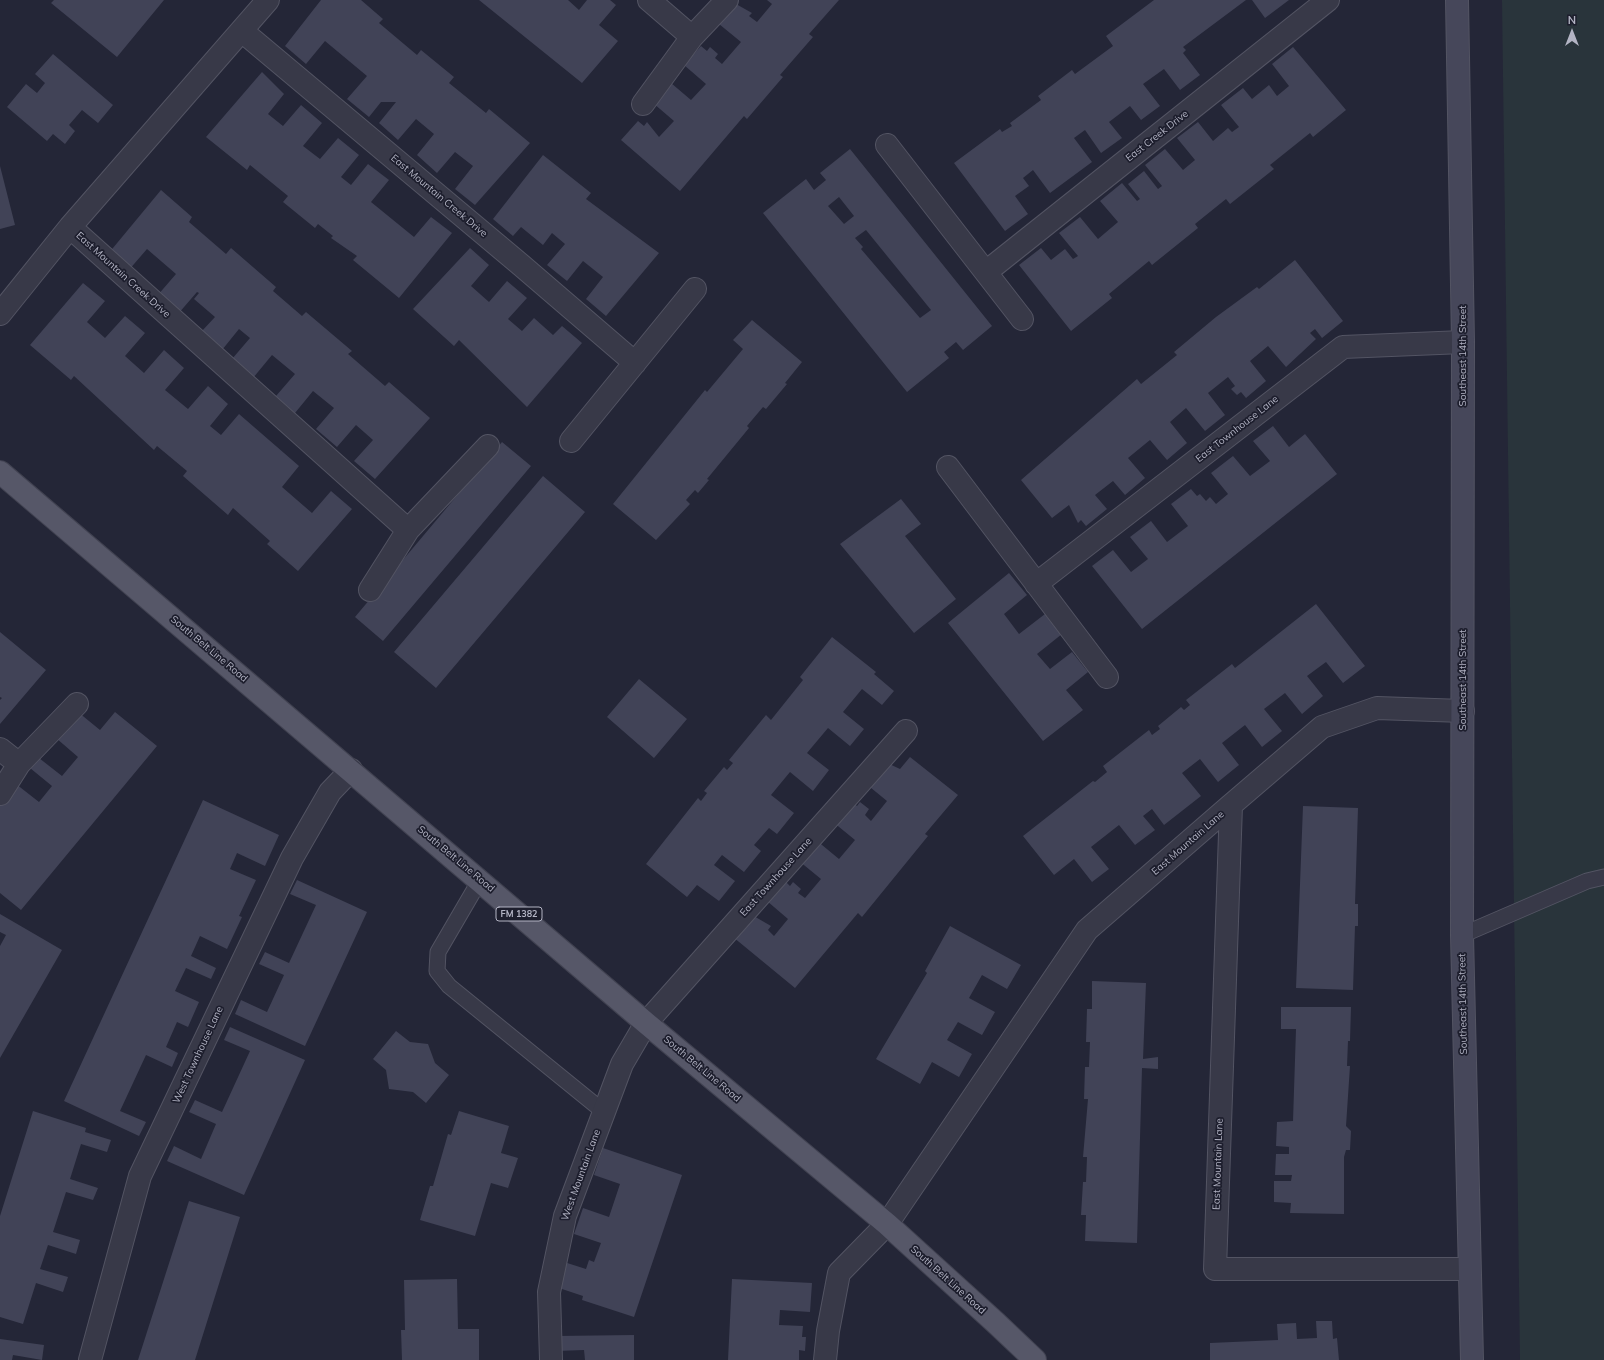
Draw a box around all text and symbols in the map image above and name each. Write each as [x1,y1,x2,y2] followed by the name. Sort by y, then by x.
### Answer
[1552,12,1592,52] north arrow
[1568,13,1576,27] text: N
[1123,108,1191,164] street label: East Creek Drive
[388,152,490,240] street label: East Mountain Creek Drive
[74,230,172,320] street label: East Mountain Creek Drive
[1457,305,1469,407] street label: Southeast 14th Street
[1193,393,1281,465] street label: East Townhouse Lane
[168,613,250,685] street label: South Belt Line Road
[1457,629,1469,731] street label: Southeast 14th Street
[1149,808,1227,878] street label: East Mountain Lane
[415,823,497,895] street label: South Belt Line Road
[738,835,814,919] street label: East Townhouse Lane
[496,907,542,921] road number: FM 1382
[1456,953,1470,1055] street label: Southeast 14th Street
[170,1005,226,1105] street label: West Townhouse Lane
[661,1033,743,1105] street label: South Belt Line Road
[1210,1118,1226,1210] street label: East Mountain Lane
[559,1128,603,1222] street label: West Mountain Lane
[908,1243,988,1317] street label: South Belt Line Road

